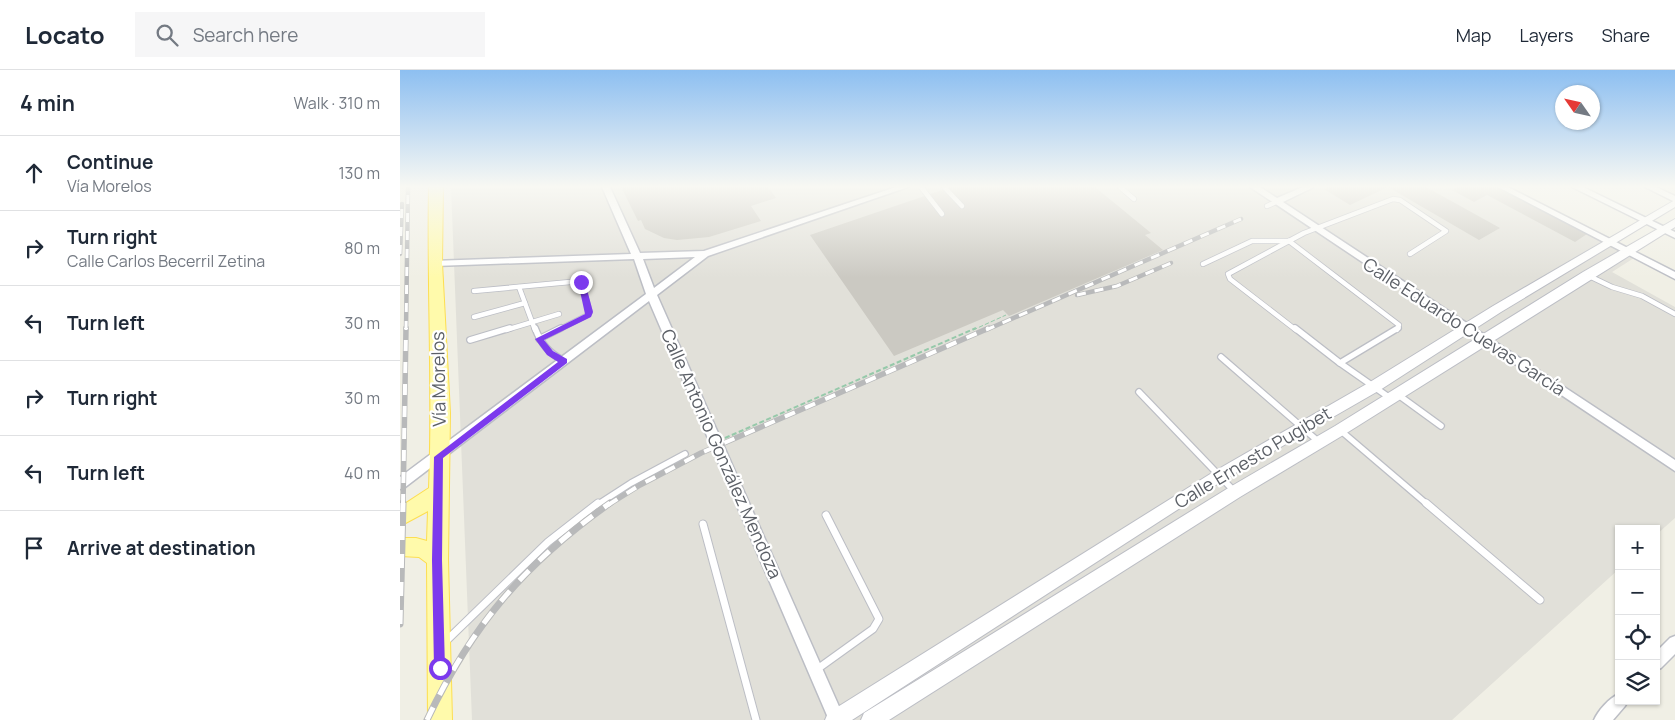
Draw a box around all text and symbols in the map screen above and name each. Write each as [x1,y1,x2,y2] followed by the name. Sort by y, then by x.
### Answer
[135,12,485,57] search box
[25,18,105,51] text: Locato
[153,21,181,49] icon: search
[193,22,298,48] text: Search here
[1456,23,1491,47] text: Map
[1519,23,1573,47] text: Layers
[1601,23,1650,47] text: Share
[1555,85,1600,130] north arrow
[20,89,75,117] text: 4 min
[294,92,380,114] text: Walk · 310 m
[67,149,153,175] text: Continue
[20,159,48,187] icon: ahead
[338,162,380,184] text: 130 m
[67,175,152,197] text: Vía Morelos
[67,224,157,250] text: Turn right
[20,234,48,262] icon: right
[344,237,380,259] text: 80 m
[67,250,265,272] text: Calle Carlos Becerril Zetina
[1359,252,1570,401] street label: Calle Eduardo Cuevas García
[570,271,593,294] route end
[20,309,48,337] icon: left
[67,310,145,336] text: Turn left
[345,312,380,334] text: 30 m
[656,325,788,582] street label: Calle Antonio González Mendoza
[425,331,451,427] street label: Vía Morelos
[20,384,48,412] icon: right
[67,385,157,411] text: Turn right
[345,387,380,409] text: 30 m
[1170,401,1335,513] street label: Calle Ernesto Pugibet
[20,459,48,487] icon: left
[67,460,145,486] text: Turn left
[344,462,380,484] text: 40 m
[1615,525,1660,705] map controls
[1615,525,1660,570] button: +
[20,534,48,562] icon: arrive
[67,535,256,561] text: Arrive at destination
[1615,570,1660,615] button: −
[1615,615,1660,660] button: locate
[429,657,452,680] route start
[1615,660,1660,705] button: layers

